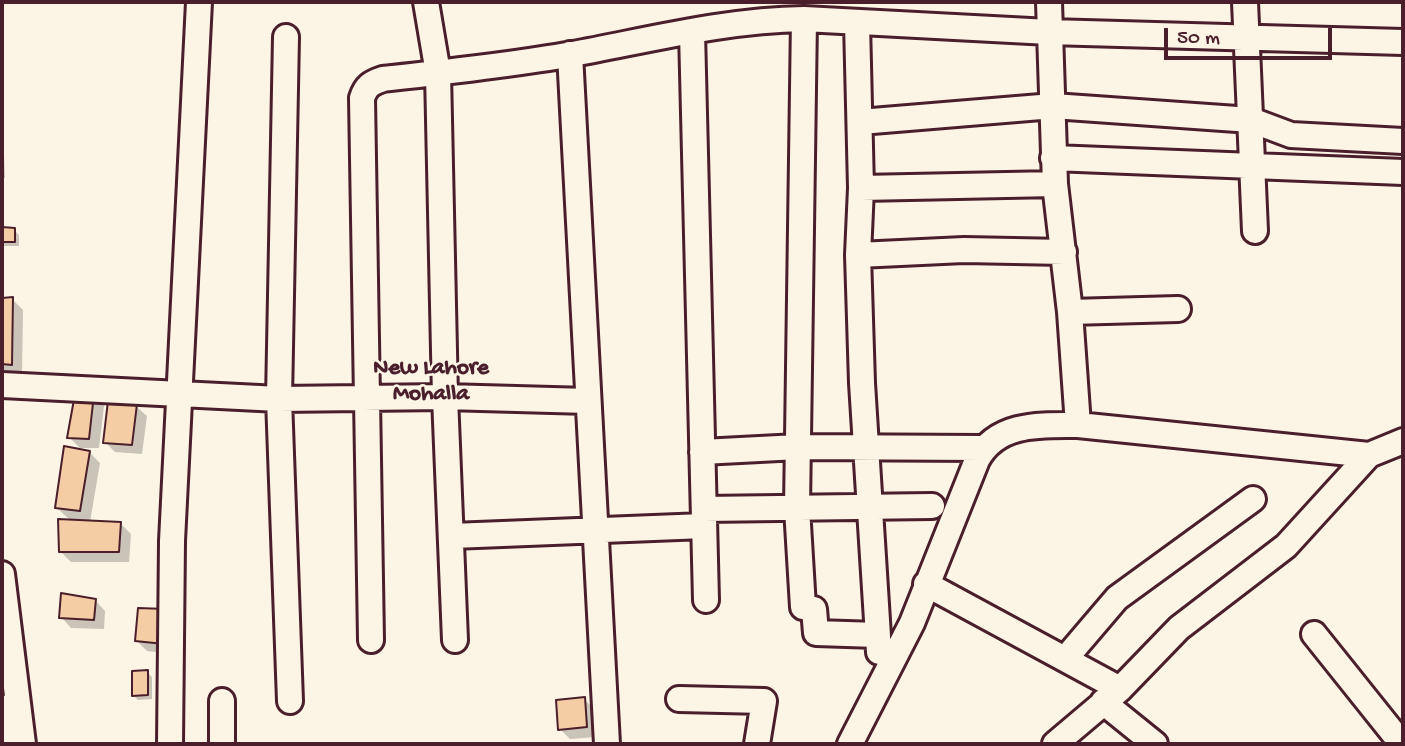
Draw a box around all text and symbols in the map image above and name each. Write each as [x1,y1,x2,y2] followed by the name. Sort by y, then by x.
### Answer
[1167,14,1335,58] scale bar
[1177,27,1220,52] text: 50 m
[373,355,489,409] district label: New Lahore Mohalla

